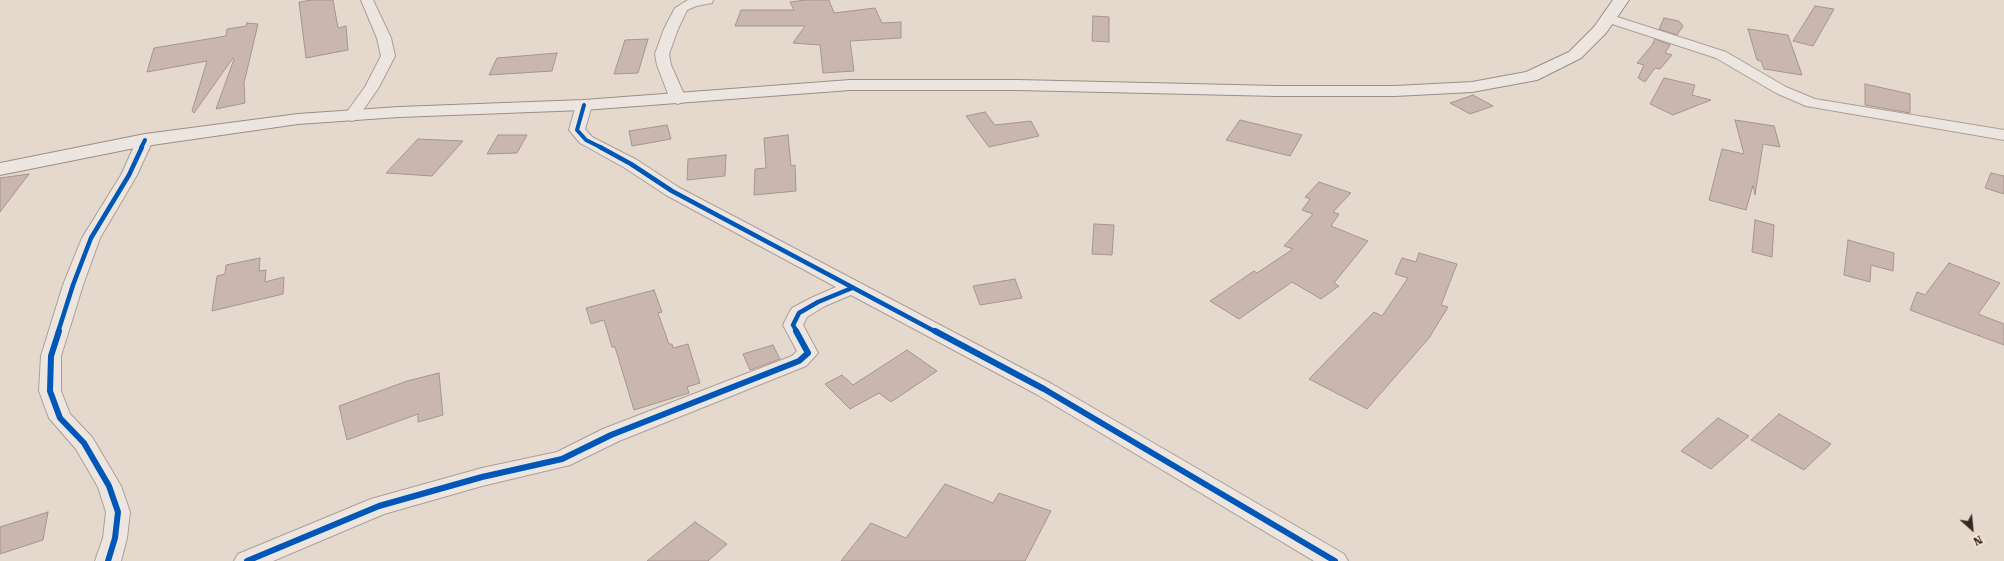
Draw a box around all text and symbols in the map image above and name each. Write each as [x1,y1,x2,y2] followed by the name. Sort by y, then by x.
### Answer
[1952,509,1992,549] north arrow
[1971,532,1984,548] text: N

